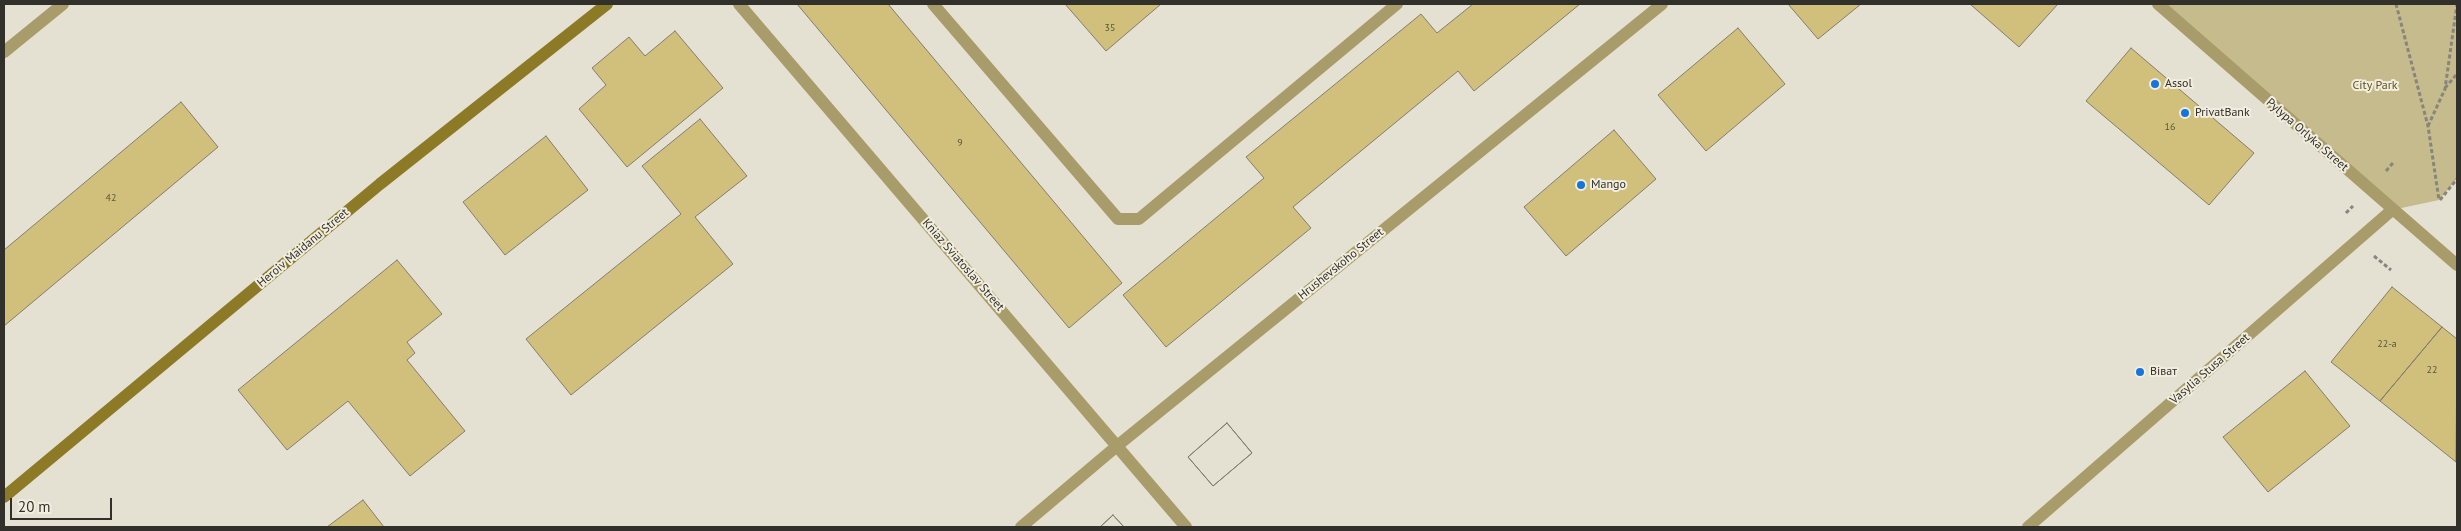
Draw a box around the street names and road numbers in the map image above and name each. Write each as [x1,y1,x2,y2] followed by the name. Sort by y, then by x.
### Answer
[2263,95,2351,175] street label: Pylypa Orlyka Street
[254,206,352,290] street label: Heroiv Maidanu Street
[919,216,1007,314] street label: Kniaz Sviatoslav Street
[1295,225,1387,303] street label: Hrushevskoho Street
[2167,331,2253,407] street label: Vasylia Stusa Street

